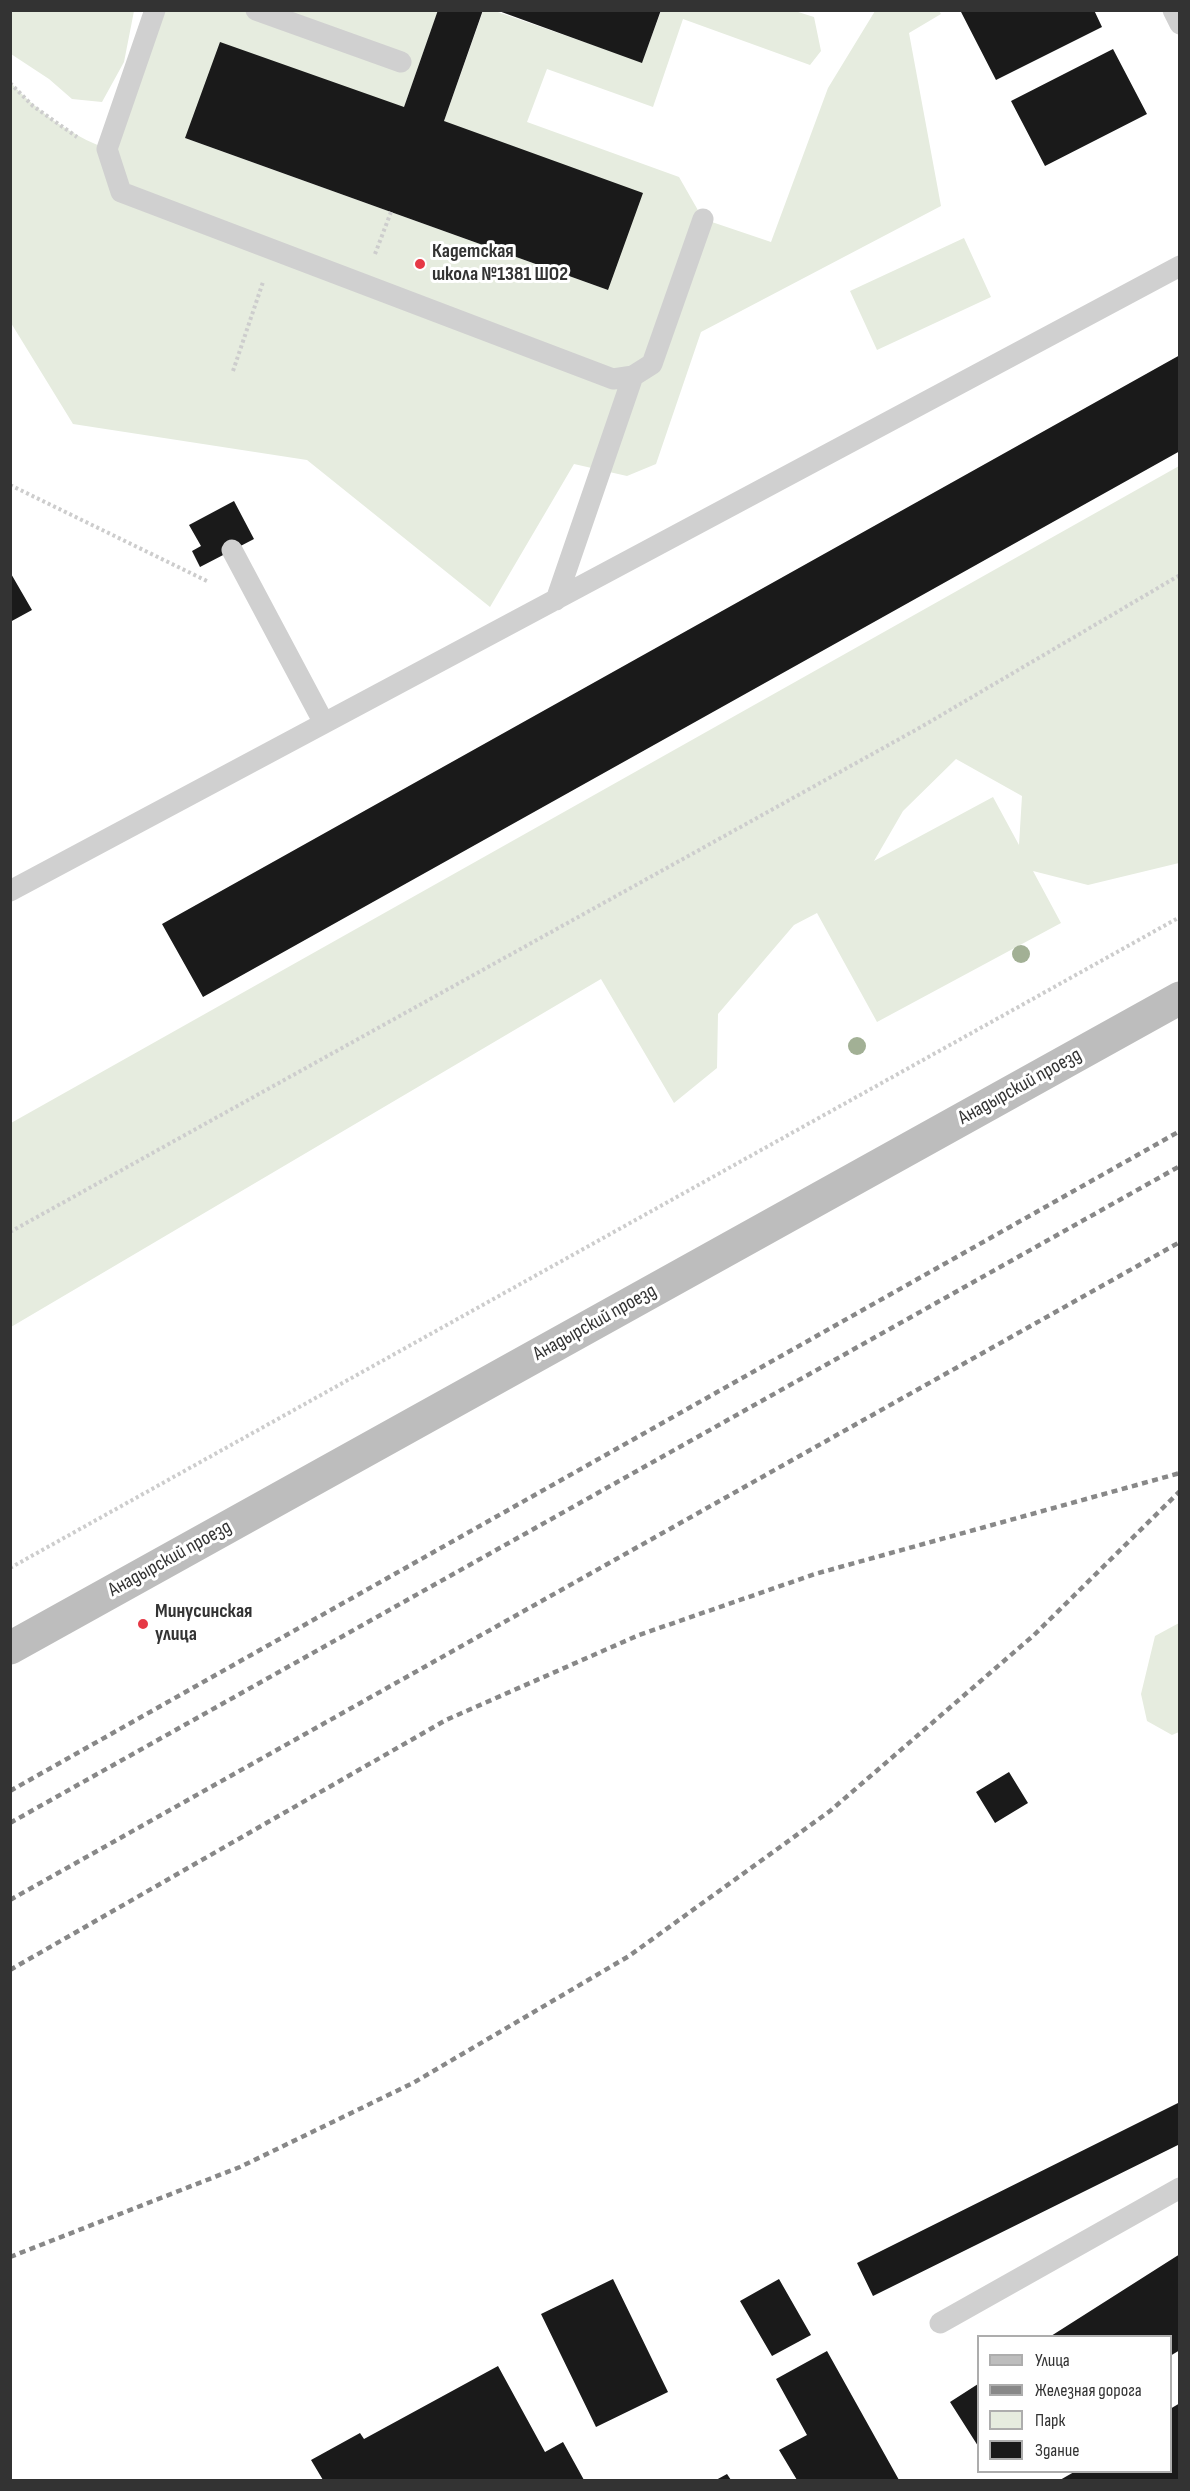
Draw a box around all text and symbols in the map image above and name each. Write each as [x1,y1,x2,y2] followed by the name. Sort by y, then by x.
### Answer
[432,240,568,287] place label: Кадетская школа №1381 ШО2
[413,257,427,271] marker: Кадетская школа №1381 ШО2
[954,1043,1086,1131] street label: Анадырский проезд
[529,1279,661,1367] street label: Анадырский проезд
[104,1515,236,1603] street label: Анадырский проезд
[155,1600,253,1647] place label: Минусинская улица
[136,1617,150,1631] marker: Минусинская улица
[977,2335,1172,2473] legend
[1035,2350,1070,2371] text: Улица
[1035,2380,1142,2401] text: Железная дорога
[1035,2410,1065,2431] text: Парк
[1035,2440,1080,2461] text: Здание

